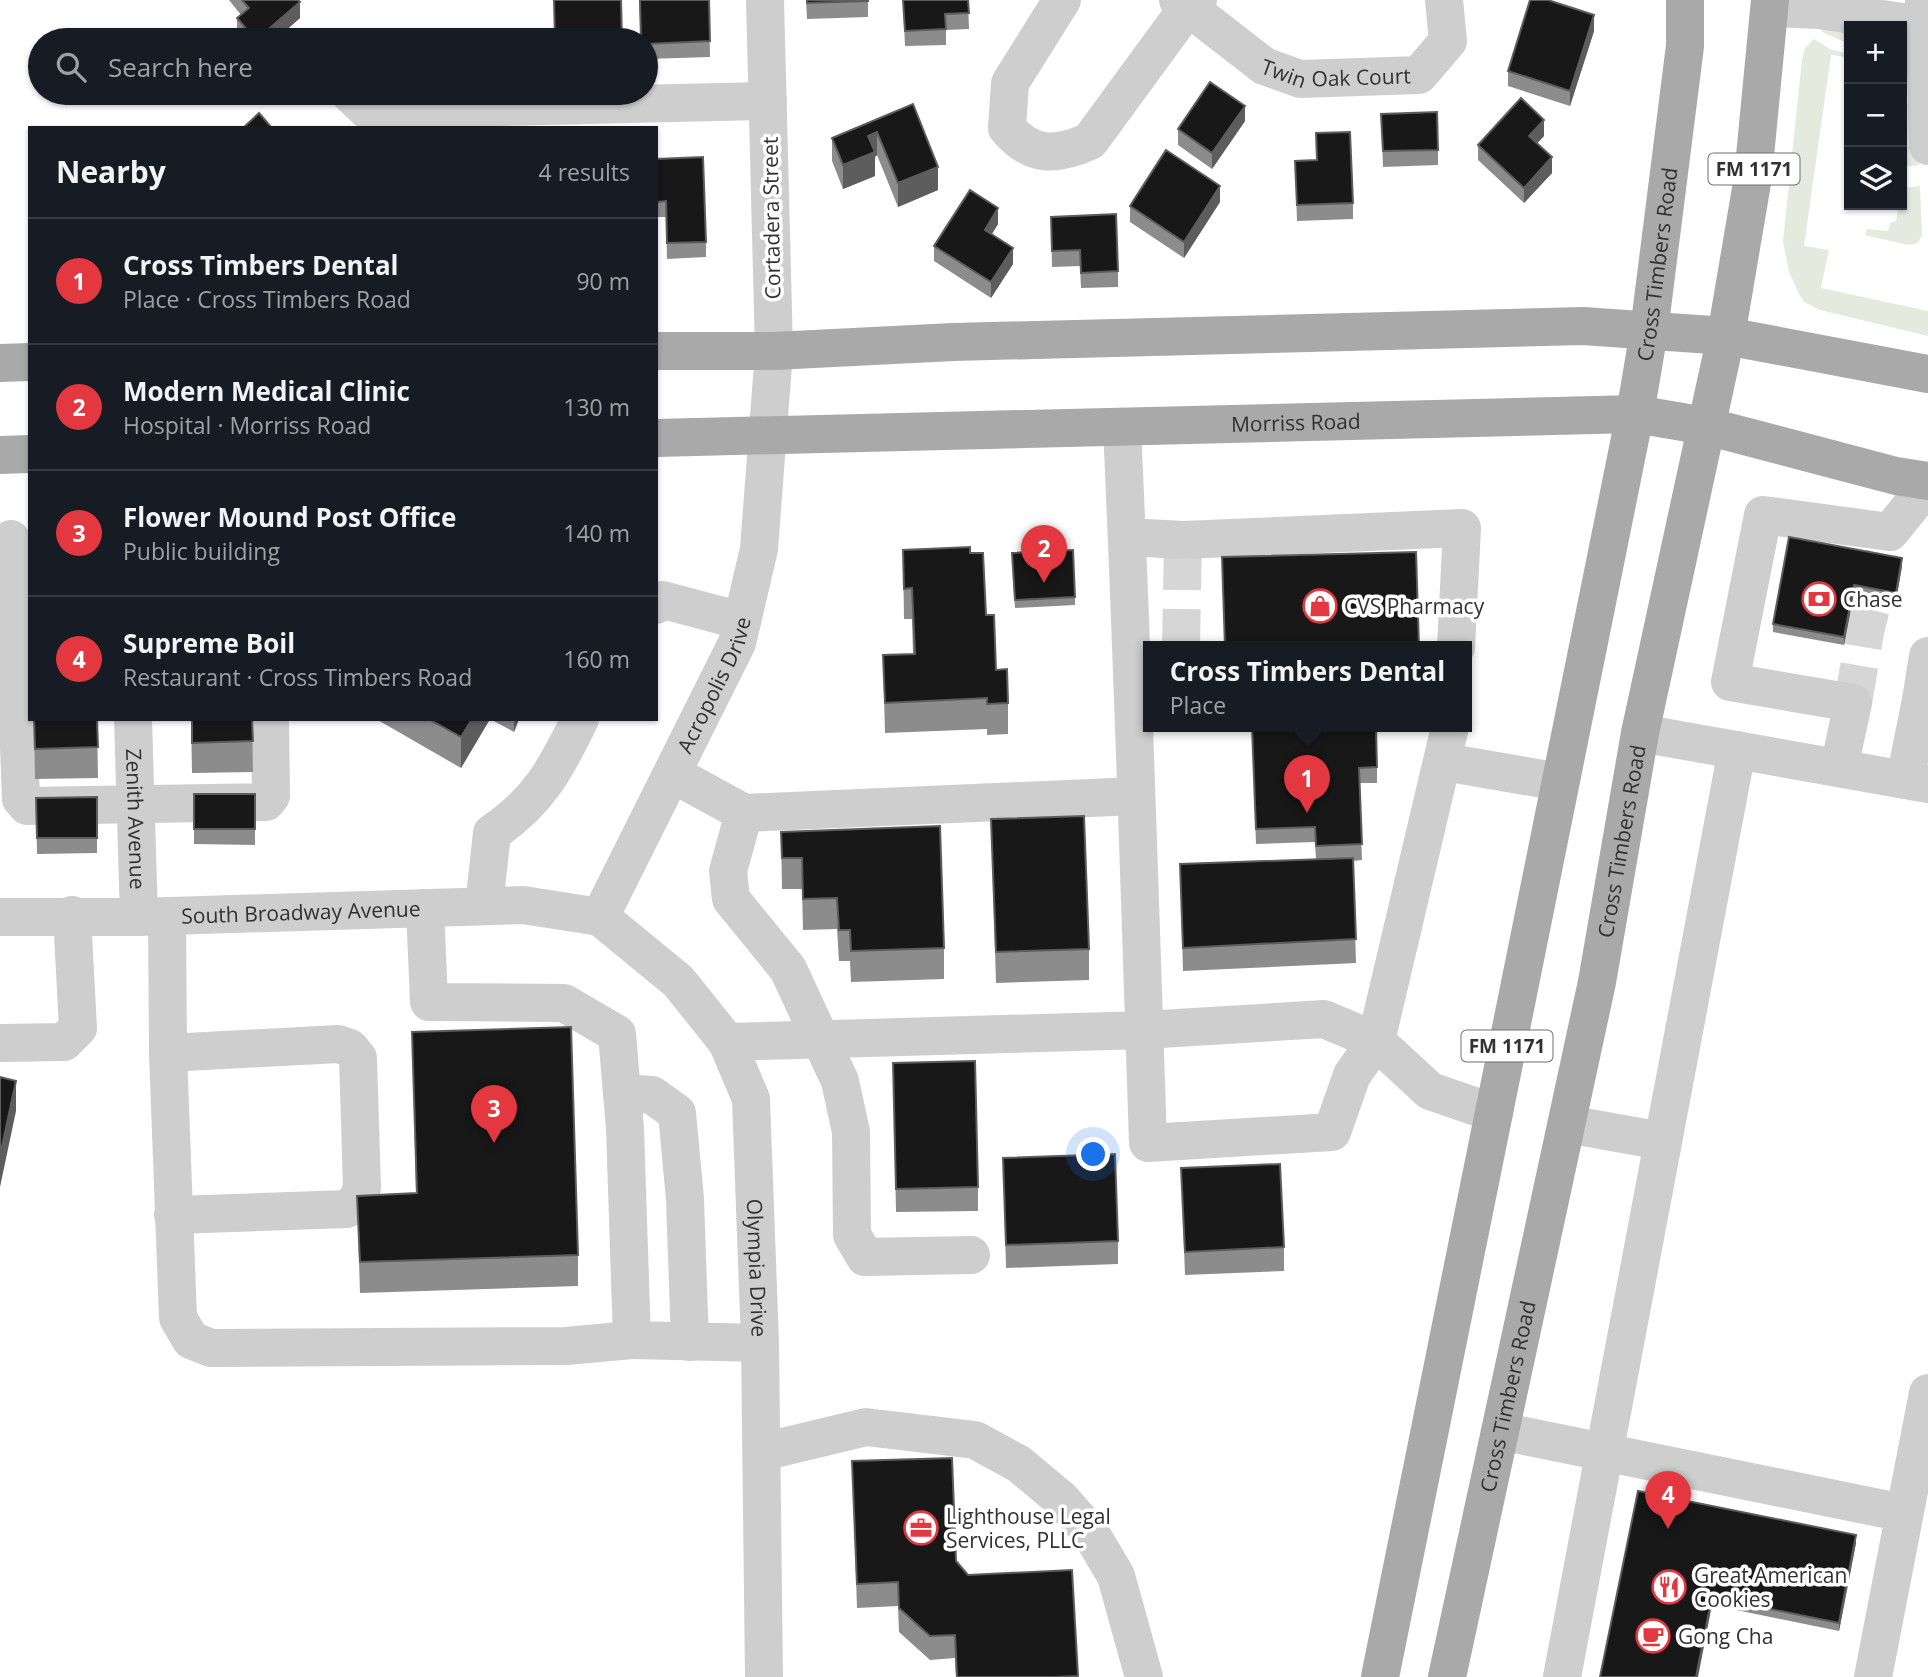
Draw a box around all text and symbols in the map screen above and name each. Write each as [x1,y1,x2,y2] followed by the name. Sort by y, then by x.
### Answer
[1844,21,1907,210] map controls
[1844,21,1907,84] button: +
[28,28,658,105] search box
[52,48,90,86] icon: search
[108,49,253,85] text: Search here
[1257,52,1411,94] street label: Twin Oak Court
[1844,84,1907,147] button: −
[756,136,786,300] street label: Cortadera Street
[1844,147,1907,210] button: layers
[56,151,166,192] text: Nearby
[1708,154,1800,184] road number: FM 1171
[539,156,630,188] text: 4 results
[1630,166,1684,363] street label: Cross Timbers Road
[123,247,399,283] text: Cross Timbers Dental
[72,265,86,297] text: 1
[576,265,630,297] text: 90 m
[123,283,411,315] text: Place · Cross Timbers Road
[123,373,410,409] text: Modern Medical Clinic
[72,391,86,423] text: 2
[563,391,630,423] text: 130 m
[1231,407,1361,438] street label: Morriss Road
[123,409,371,441] text: Hospital · Morriss Road
[123,499,456,535] text: Flower Mound Post Office
[72,517,86,549] text: 3
[563,517,630,549] text: 140 m
[1021,525,1067,583] pin: 2
[123,535,280,567] text: Public building
[1800,580,1838,618] bank icon: Chase
[1843,585,1903,613] place label: Chase
[1301,587,1339,625] shop icon: CVS Pharmacy
[1344,592,1485,620] place label: CVS Pharmacy
[670,614,757,758] street label: Acropolis Drive
[123,625,295,661] text: Supreme Boil
[1143,641,1472,732] popup
[72,643,86,675] text: 4
[563,643,630,675] text: 160 m
[1170,653,1445,689] text: Cross Timbers Dental
[123,661,472,693] text: Restaurant · Cross Timbers Road
[1170,689,1226,721] text: Place
[1591,743,1652,940] street label: Cross Timbers Road
[120,748,152,890] street label: Zenith Avenue
[1284,755,1330,813] pin: 1
[181,894,421,930] street label: South Broadway Avenue
[1462,1030,1552,1062] road number: FM 1171
[471,1085,517,1143] pin: 3
[1076,1137,1110,1171] your location
[741,1198,774,1338] street label: Olympia Drive
[1473,1298,1542,1495] street label: Cross Timbers Road
[1645,1471,1691,1529] pin: 4
[946,1502,1111,1554] place label: Lighthouse Legal Services, PLLC
[902,1509,940,1547] office icon: Lighthouse Legal Services, PLLC
[1694,1561,1847,1613] place label: Great American Cookies
[1650,1568,1688,1606] restaurant icon: Great American Cookies
[1634,1617,1672,1655] cafe icon: Gong Cha
[1678,1622,1773,1650] place label: Gong Cha

